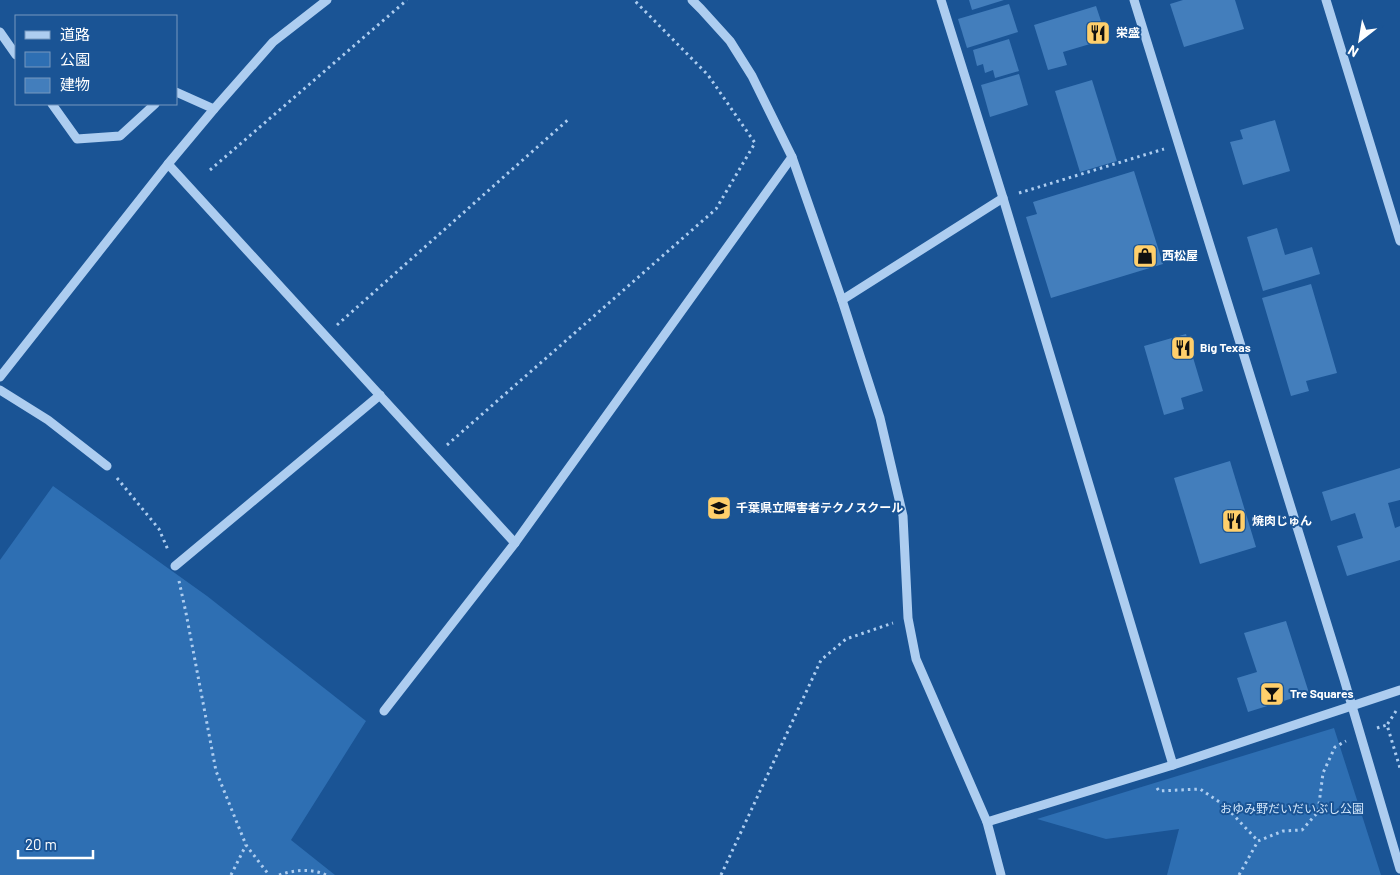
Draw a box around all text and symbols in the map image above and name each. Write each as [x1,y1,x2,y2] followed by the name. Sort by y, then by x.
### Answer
[15,15,178,105] legend
[1335,15,1385,65] north arrow
[1085,20,1111,46] restaurant icon: 栄盛
[60,25,90,43] text: 道路
[1116,25,1140,39] place label: 栄盛
[1345,42,1361,61] text: N
[60,50,90,68] text: 公園
[60,75,90,93] text: 建物
[1132,243,1158,269] shop icon: 西松屋
[1162,248,1198,262] place label: 西松屋
[1170,335,1196,361] restaurant icon: Big Texas
[1200,340,1251,354] place label: Big Texas
[706,495,732,521] school or university icon: 千葉県立障害者テクノスクール
[736,500,903,514] place label: 千葉県立障害者テクノスクール
[1221,508,1247,534] restaurant icon: 焼肉じゅん
[1252,513,1312,527] place label: 焼肉じゅん
[1259,681,1285,707] bar icon: Tre Squares
[1290,686,1354,700] place label: Tre Squares
[1220,801,1364,815] park label: おゆみ野だいだいぶし公園
[18,828,92,860] scale bar
[25,835,57,853] text: 20 m

